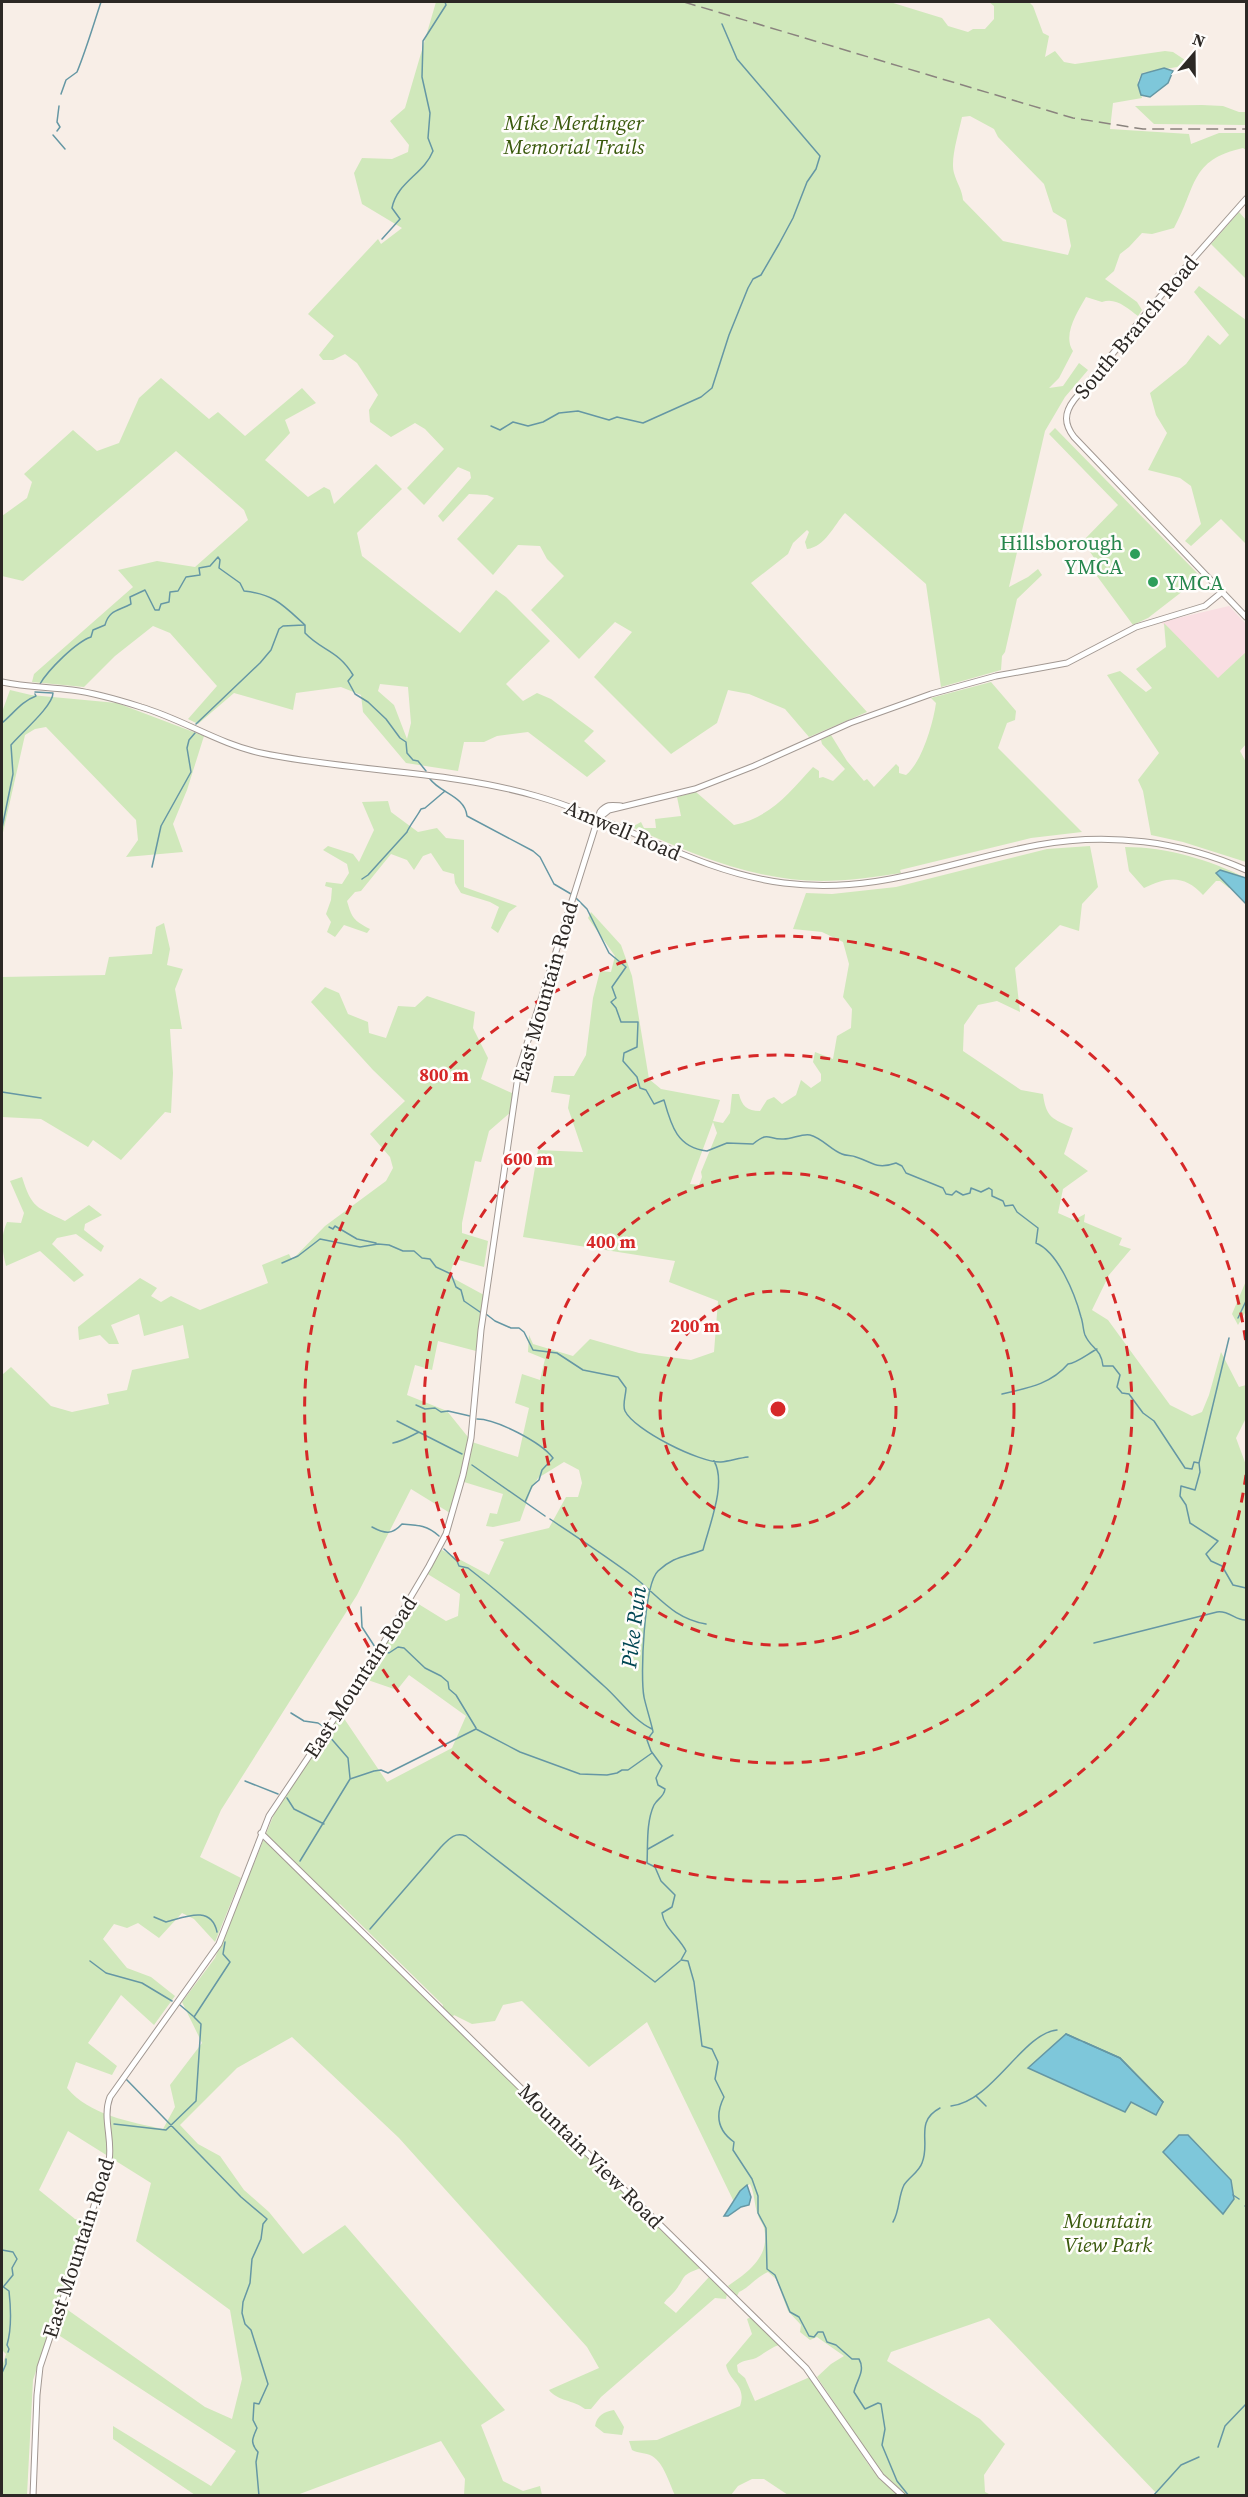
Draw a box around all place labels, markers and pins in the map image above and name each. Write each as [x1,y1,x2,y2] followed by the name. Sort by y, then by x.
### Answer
[1000,528,1123,581] place label: Hillsborough YMCA
[1128,547,1142,561] marker: Hillsborough YMCA
[1165,568,1224,597] place label: YMCA
[1146,575,1160,589] marker: YMCA
[768,1399,788,1419] centre of rings

